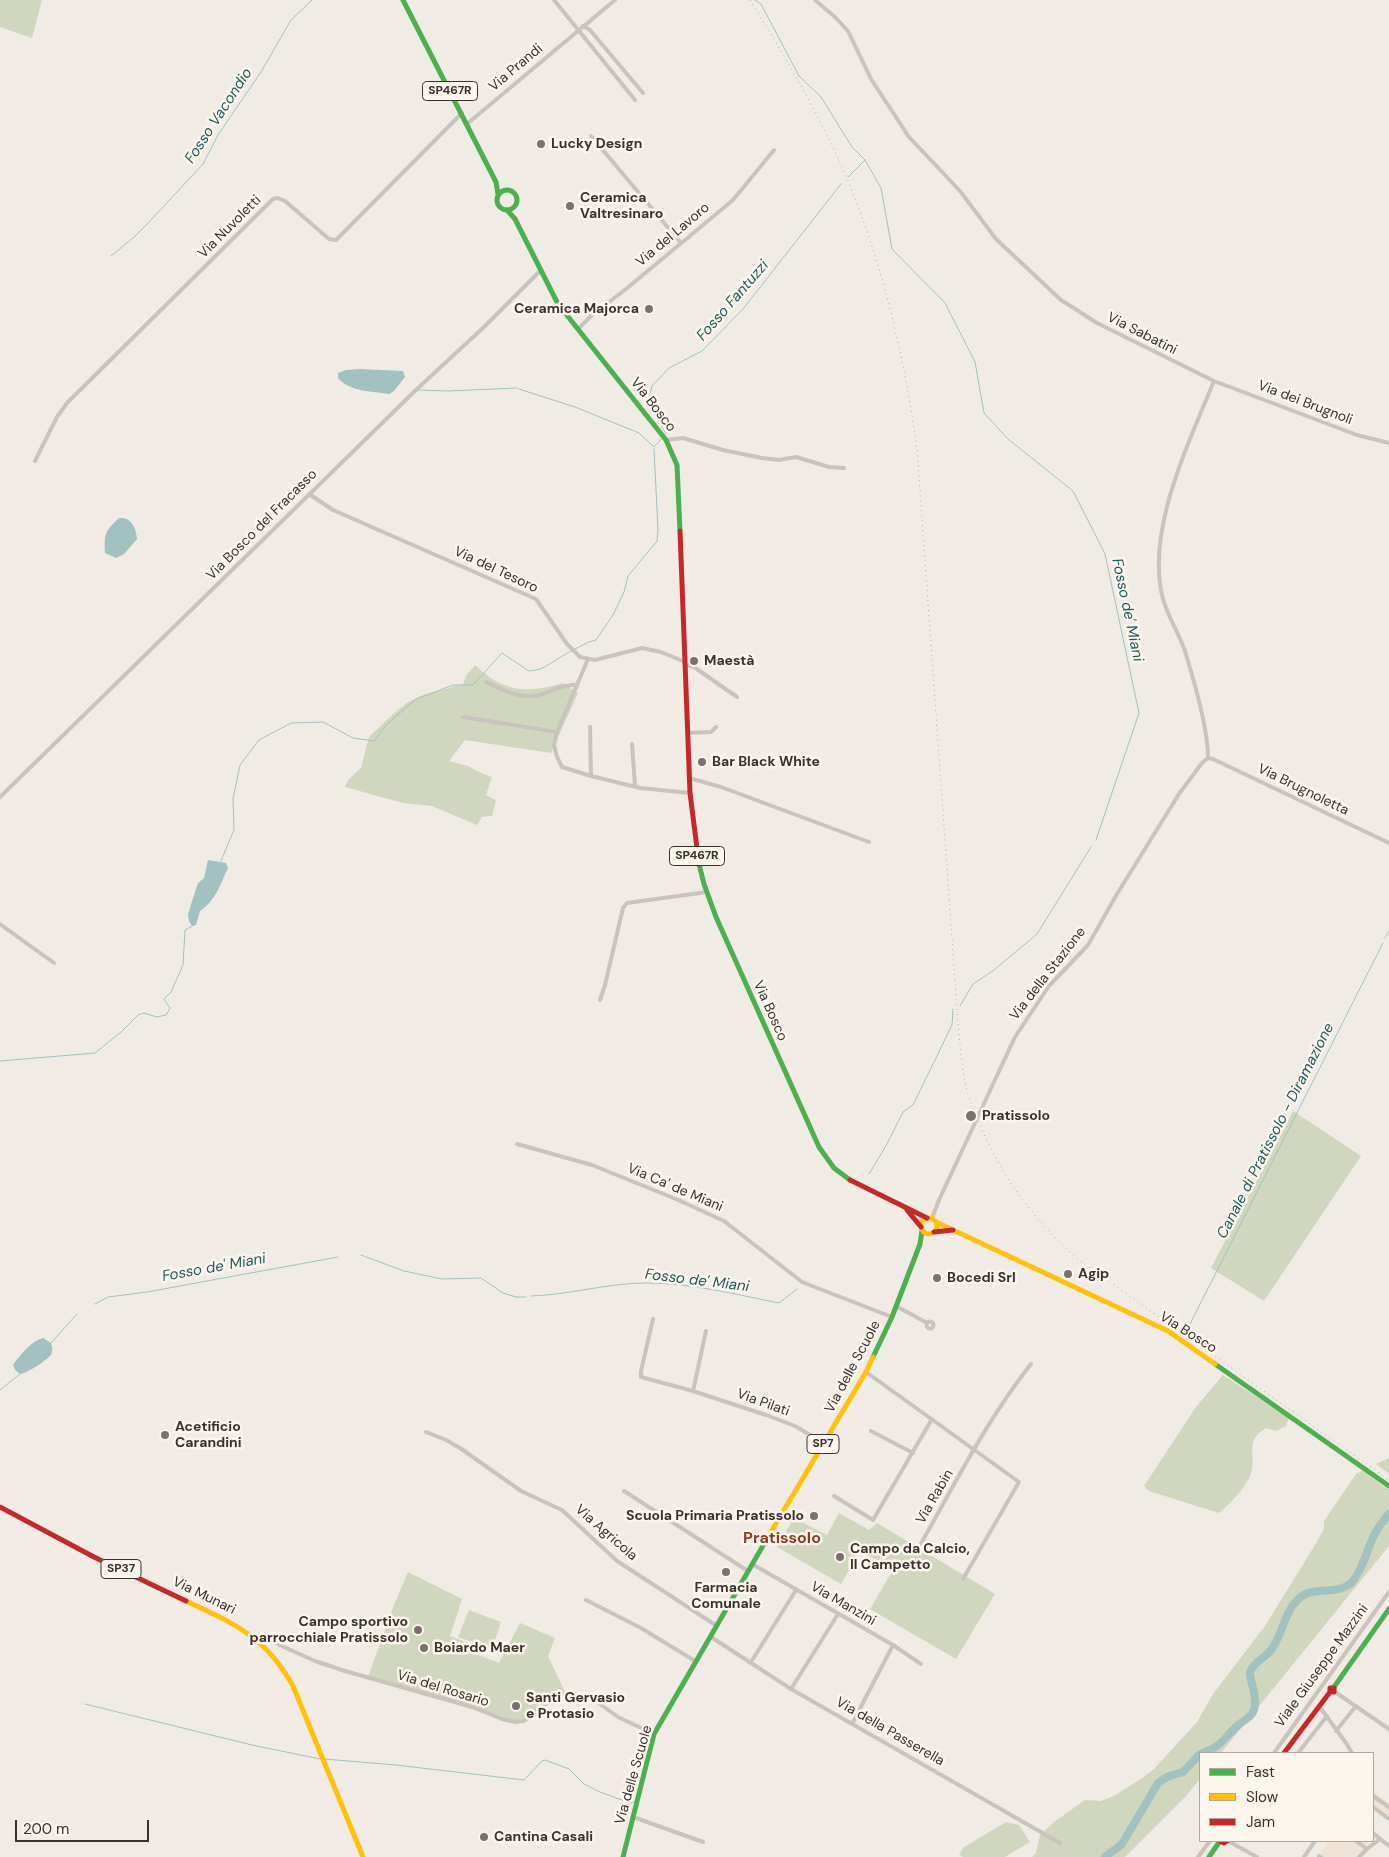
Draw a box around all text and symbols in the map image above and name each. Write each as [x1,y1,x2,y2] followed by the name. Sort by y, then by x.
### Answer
[486,41,546,95] street label: Via Prandi
[181,65,257,167] water label: Fosso Vacondio
[422,82,478,100] road number: SP467R
[551,136,642,152] place label: Lucky Design
[535,138,547,150] marker: Lucky Design
[580,190,663,222] place label: Ceramica Valtresinaro
[195,192,265,262] street label: Via Nuvoletti
[633,199,713,271] street label: Via del Lavoro
[564,200,576,212] marker: Ceramica Valtresinaro
[693,257,773,345] water label: Fosso Fantuzzi
[514,301,639,317] place label: Ceramica Majorca
[643,303,655,315] marker: Ceramica Majorca
[1104,309,1180,359] street label: Via Sabatini
[627,375,679,435] street label: Via Bosco
[1255,377,1355,429] street label: Via dei Brugnoli
[203,466,321,584] street label: Via Bosco del Fracasso
[451,543,541,597] street label: Via del Tesoro
[1107,557,1147,663] water label: Fosso de' Miani
[704,653,755,669] place label: Maestà
[688,655,700,667] marker: Maestà
[712,754,820,770] place label: Bar Black White
[696,756,708,768] marker: Bar Black White
[1255,761,1351,819] street label: Via Brugnoletta
[670,846,724,866] road number: SP467R
[1006,924,1090,1024] street label: Via della Stazione
[749,978,791,1044] street label: Via Bosco
[1214,1020,1338,1242] water label: Canale di Pratissolo - Diramazione
[982,1108,1050,1124] place label: Pratissolo
[964,1109,978,1123] marker: Pratissolo
[625,1160,725,1216] street label: Via Ca' de Miani
[161,1250,267,1286] water label: Fosso de' Miani
[644,1266,750,1296] water label: Fosso de' Miani
[1078,1266,1109,1282] place label: Agip
[1062,1268,1074,1280] marker: Agip
[947,1270,1016,1286] place label: Bocedi Srl
[931,1272,943,1284] marker: Bocedi Srl
[1156,1309,1220,1357] street label: Via Bosco
[822,1318,884,1416] street label: Via delle Scuole
[734,1386,792,1420] street label: Via Pilati
[175,1419,242,1451] place label: Acetificio Carandini
[159,1429,171,1441] marker: Acetificio Carandini
[807,1435,839,1454] road number: SP7
[913,1467,957,1527] street label: Via Rabin
[572,1501,640,1565] street label: Via Agricola
[626,1508,804,1524] place label: Scuola Primaria Pratissolo
[808,1510,820,1522] marker: Scuola Primaria Pratissolo
[743,1529,821,1549] district label: Pratissolo
[850,1541,970,1574] place label: Campo da Calcio, Il Campetto
[834,1551,846,1563] marker: Campo da Calcio, Il Campetto
[101,1560,141,1578] road number: SP37
[720,1566,732,1578] marker: Farmacia Comunale
[170,1574,238,1618] street label: Via Munari
[807,1579,879,1629] street label: Via Manzini
[691,1580,761,1612] place label: Farmacia Comunale
[1272,1601,1372,1731] street label: Viale Giuseppe Mazzini
[250,1614,408,1646] place label: Campo sportivo parrocchiale Pratissolo
[412,1624,424,1636] marker: Campo sportivo parrocchiale Pratissolo
[434,1640,525,1656] place label: Boiardo Maer
[418,1642,430,1654] marker: Boiardo Maer
[395,1667,491,1711] street label: Via del Rosario
[526,1690,625,1722] place label: Santi Gervasio e Protasio
[833,1694,947,1770] street label: Via della Passerella
[510,1700,522,1712] marker: Santi Gervasio e Protasio
[612,1724,656,1826] street label: Via delle Scuole
[1199,1752,1374,1842] legend
[1246,1762,1275,1782] text: Fast
[1246,1787,1278,1807] text: Slow
[18,1810,151,1842] scale bar
[1246,1812,1275,1832] text: Jam
[23,1819,69,1839] text: 200 m
[494,1829,593,1845] place label: Cantina Casali
[478,1831,490,1843] marker: Cantina Casali

